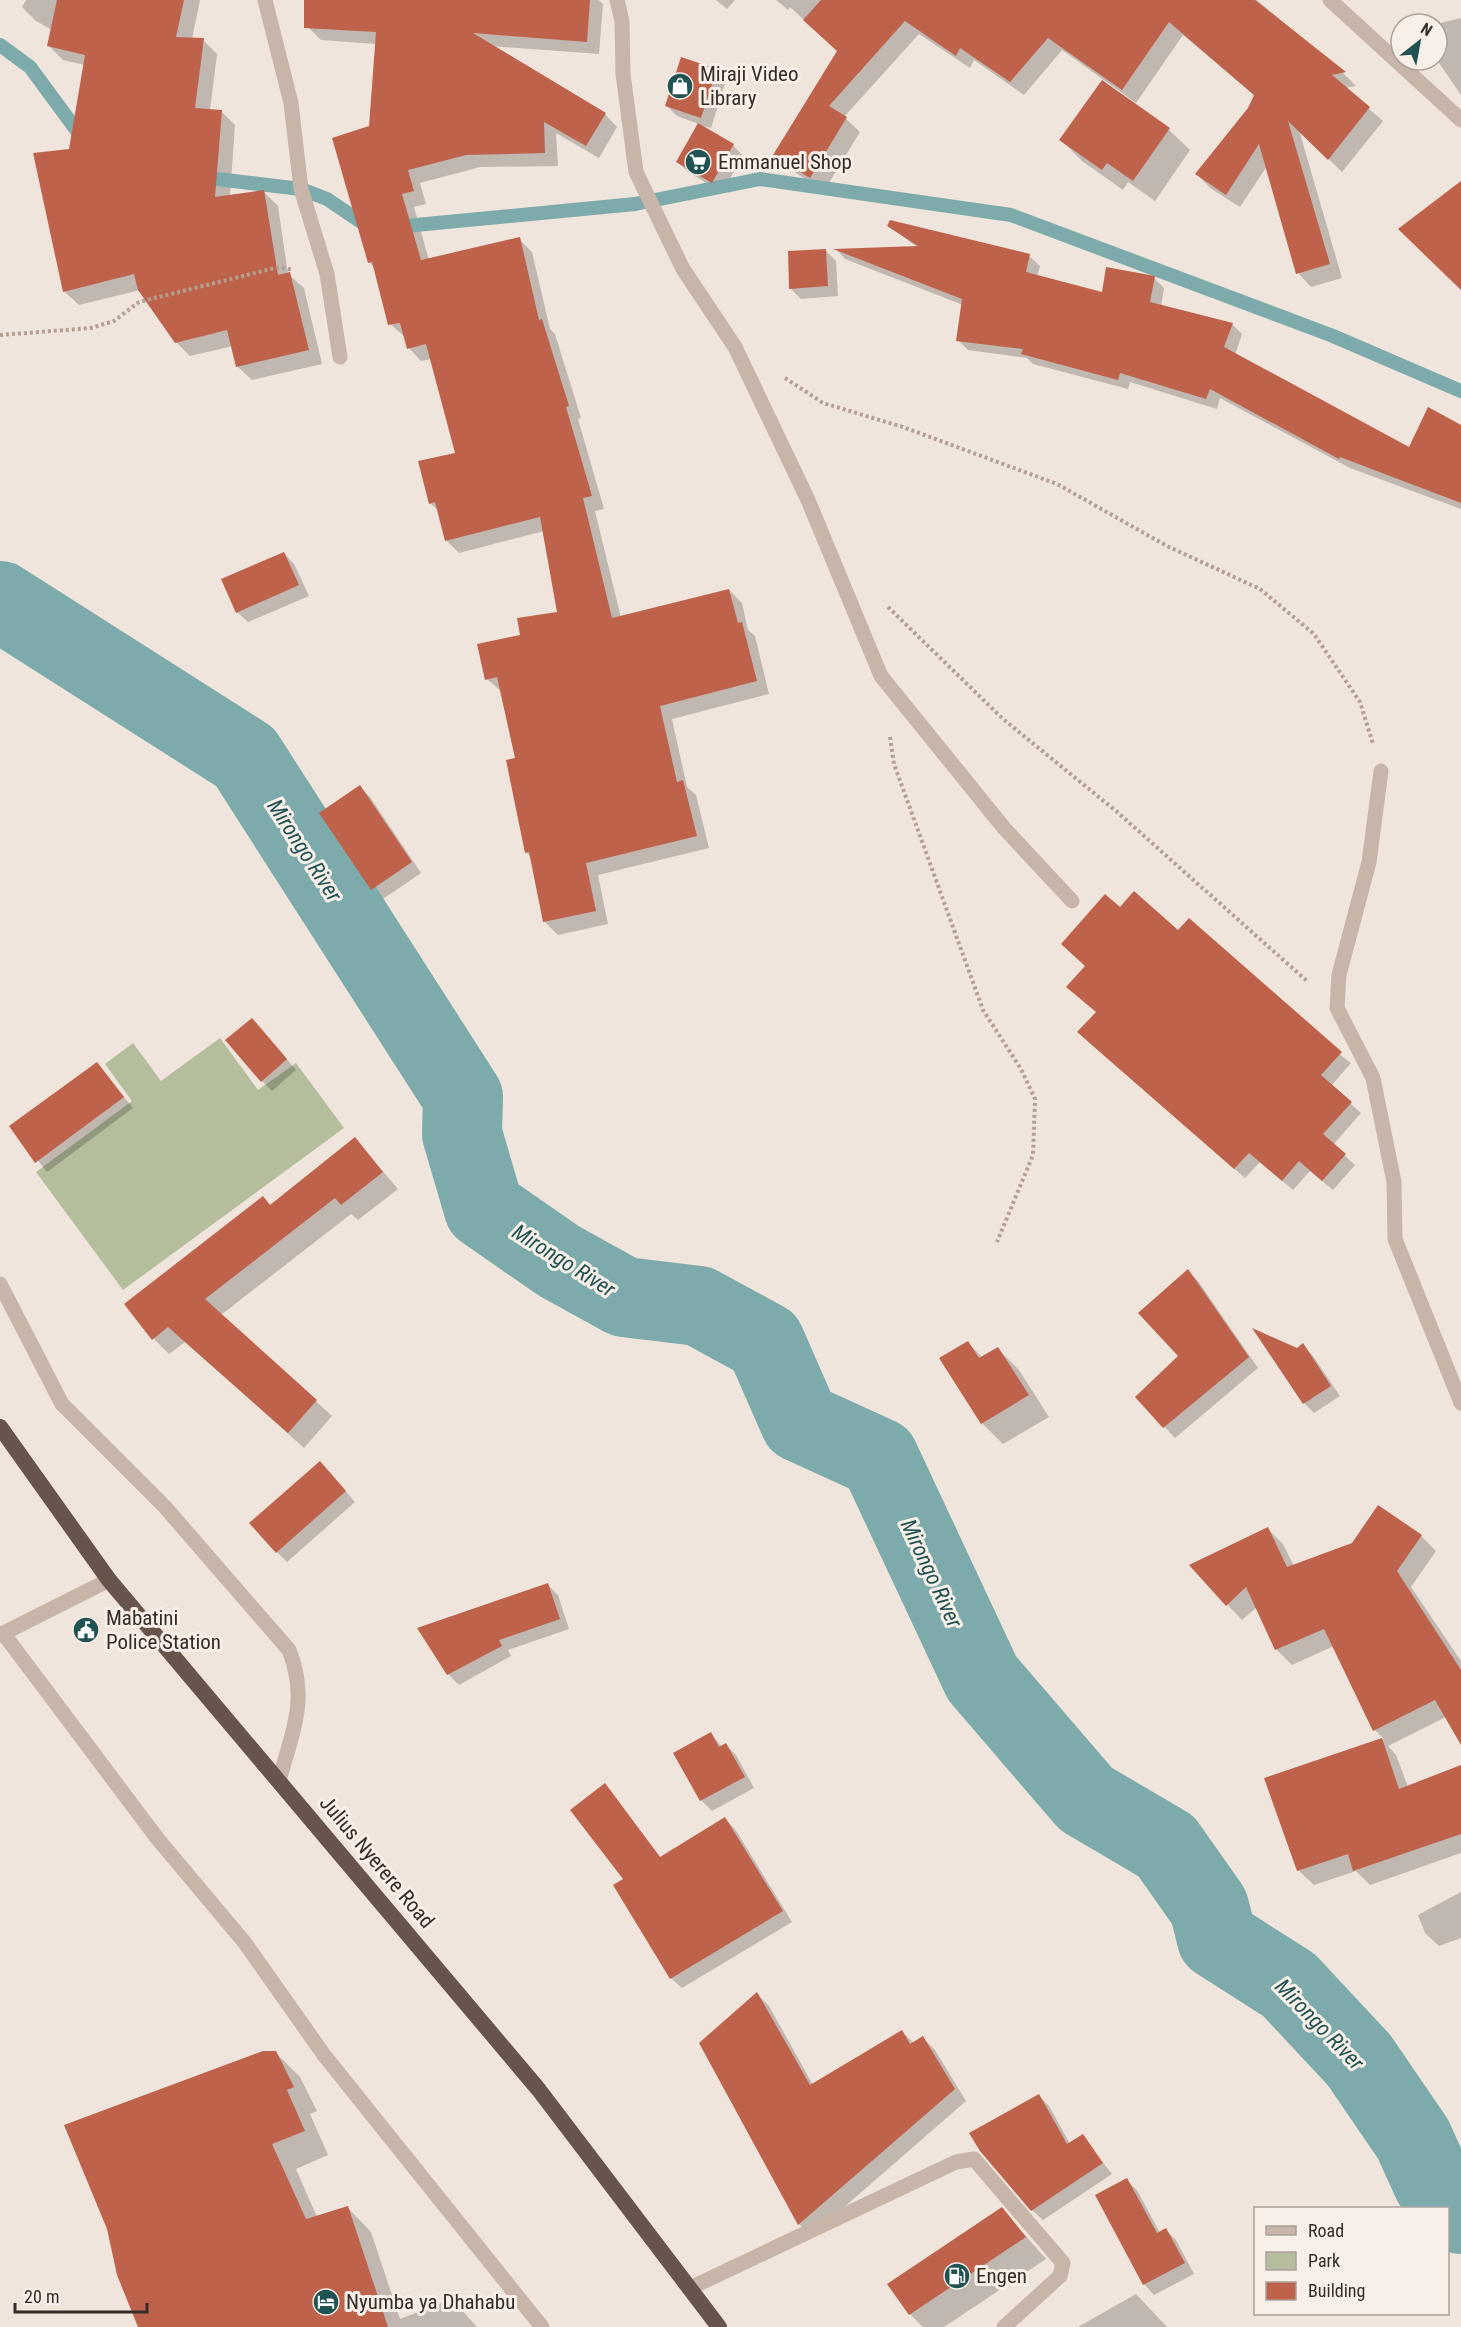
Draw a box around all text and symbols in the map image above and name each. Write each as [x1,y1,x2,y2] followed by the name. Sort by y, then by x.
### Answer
[1389,12,1449,72] north arrow
[1417,19,1436,40] text: N
[700,62,798,110] place label: Miraji Video Library
[665,71,695,101] shop icon: Miraji Video Library
[683,147,713,177] supermarket icon: Emmanuel Shop
[718,150,852,174] place label: Emmanuel Shop
[262,795,347,906] water label: Mirongo River
[508,1219,620,1302] water label: Mirongo River
[896,1515,968,1632] water label: Mirongo River
[106,1606,221,1654] place label: Mabatini Police Station
[71,1615,101,1645] public building icon: Mabatini Police Station
[315,1791,439,1933] street label: Julius Nyerere Road
[1270,1974,1369,2075] water label: Mirongo River
[1254,2207,1449,2315] legend
[1308,2220,1344,2241] text: Road
[1308,2250,1340,2271] text: Park
[942,2261,972,2291] fuel station icon: Engen
[976,2264,1027,2288] place label: Engen
[15,2276,147,2314] scale bar
[1308,2280,1365,2301] text: Building
[24,2286,59,2307] text: 20 m
[311,2287,341,2317] hotel icon: Nyumba ya Dhahabu
[346,2290,515,2314] place label: Nyumba ya Dhahabu

